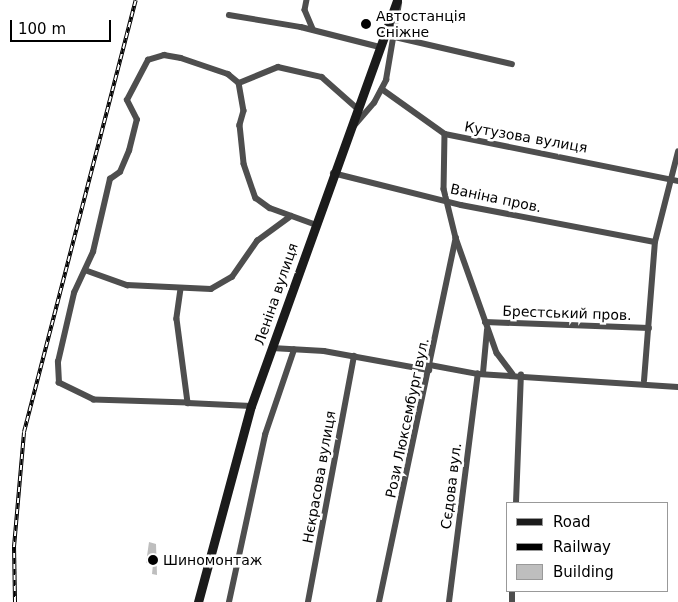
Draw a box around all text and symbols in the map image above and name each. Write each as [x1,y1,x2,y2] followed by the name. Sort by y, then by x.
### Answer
[376,8,466,40] place label: Автостанція Сніжне
[12,10,114,42] scale bar
[360,18,372,30] marker: Автостанція Сніжне
[18,20,66,38] text: 100 m
[463,118,589,156] street label: Кутузова вулиця
[449,180,543,216] street label: Ваніна пров.
[251,241,301,347] street label: Леніна вулиця
[502,302,632,324] street label: Брестський пров.
[382,336,432,500] street label: Рози Люксембург вул.
[299,409,339,545] street label: Нєкрасова вулиця
[437,442,465,530] street label: Сєдова вул.
[506,502,668,592] legend
[553,513,591,531] text: Road
[553,538,611,556] text: Railway
[163,552,262,568] place label: Шиномонтаж
[147,554,159,566] marker: Шиномонтаж
[553,563,614,581] text: Building

